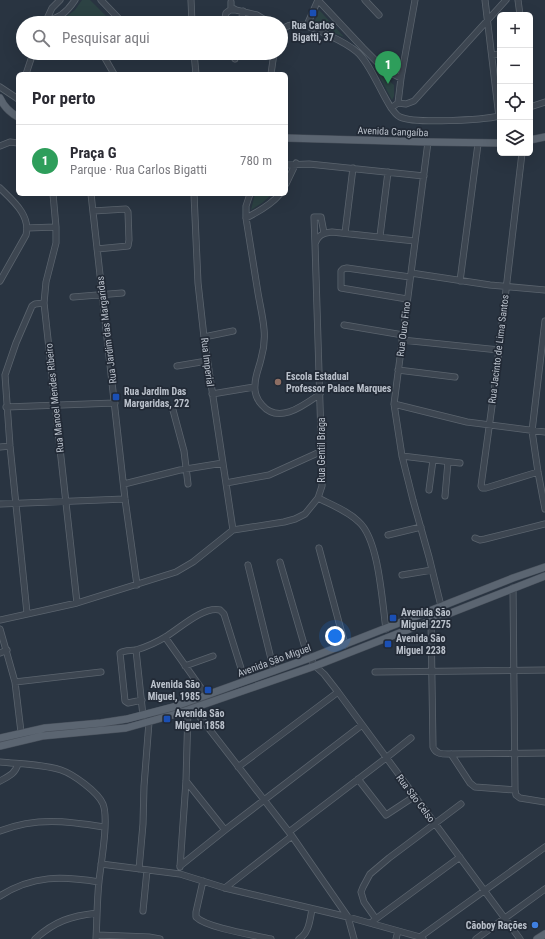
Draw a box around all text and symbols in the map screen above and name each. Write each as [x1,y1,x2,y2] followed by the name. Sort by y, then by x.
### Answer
[308,8,318,18] marker: Rua Carlos Bigatti, 37
[497,12,533,156] map controls
[497,12,533,48] button: +
[16,16,288,60] search box
[291,20,335,44] place label: Rua Carlos Bigatti, 37
[30,27,52,49] icon: search
[62,29,150,47] text: Pesquisar aqui
[497,48,533,84] button: −
[375,51,401,84] pin: 1
[497,84,533,120] button: locate
[32,88,96,108] text: Por perto
[497,120,533,156] button: layers
[357,125,429,138] street label: Avenida Cangaíba
[70,144,117,162] text: Praça G
[42,153,48,168] text: 1
[240,153,272,168] text: 780 m
[70,162,207,177] text: Parque · Rua Carlos Bigatti
[94,275,119,384] street label: Rua Jardim das Margaridas
[486,294,511,404] street label: Rua Jacinto de Lima Santos
[395,301,412,357] street label: Rua Ouro Fino
[199,337,216,387] street label: Rua Imperial
[43,343,66,453] street label: Rua Manoel Mendes Ribeiro
[286,371,392,394] place label: Escola Estadual Professor Palace Marques
[273,377,283,387] marker: Escola Estadual Professor Palace Marques
[124,386,189,410] place label: Rua Jardim Das Margaridas, 272
[111,392,121,402] marker: Rua Jardim Das Margaridas, 272
[316,417,327,483] street label: Rua Gentil Braga
[401,607,451,630] place label: Avenida São Miguel 2275
[388,613,398,623] marker: Avenida São Miguel 2275
[325,626,345,646] your location
[396,633,446,656] place label: Avenida São Miguel 2238
[383,639,393,649] marker: Avenida São Miguel 2238
[236,642,312,679] street label: Avenida São Miguel
[148,679,200,703] place label: Avenida São Miguel, 1985
[203,685,213,695] marker: Avenida São Miguel, 1985
[175,708,225,731] place label: Avenida São Miguel 1858
[162,714,172,724] marker: Avenida São Miguel 1858
[394,772,437,824] street label: Rua São Celso
[466,920,527,931] place label: Cãoboy Rações
[530,920,540,930] marker: Cãoboy Rações

